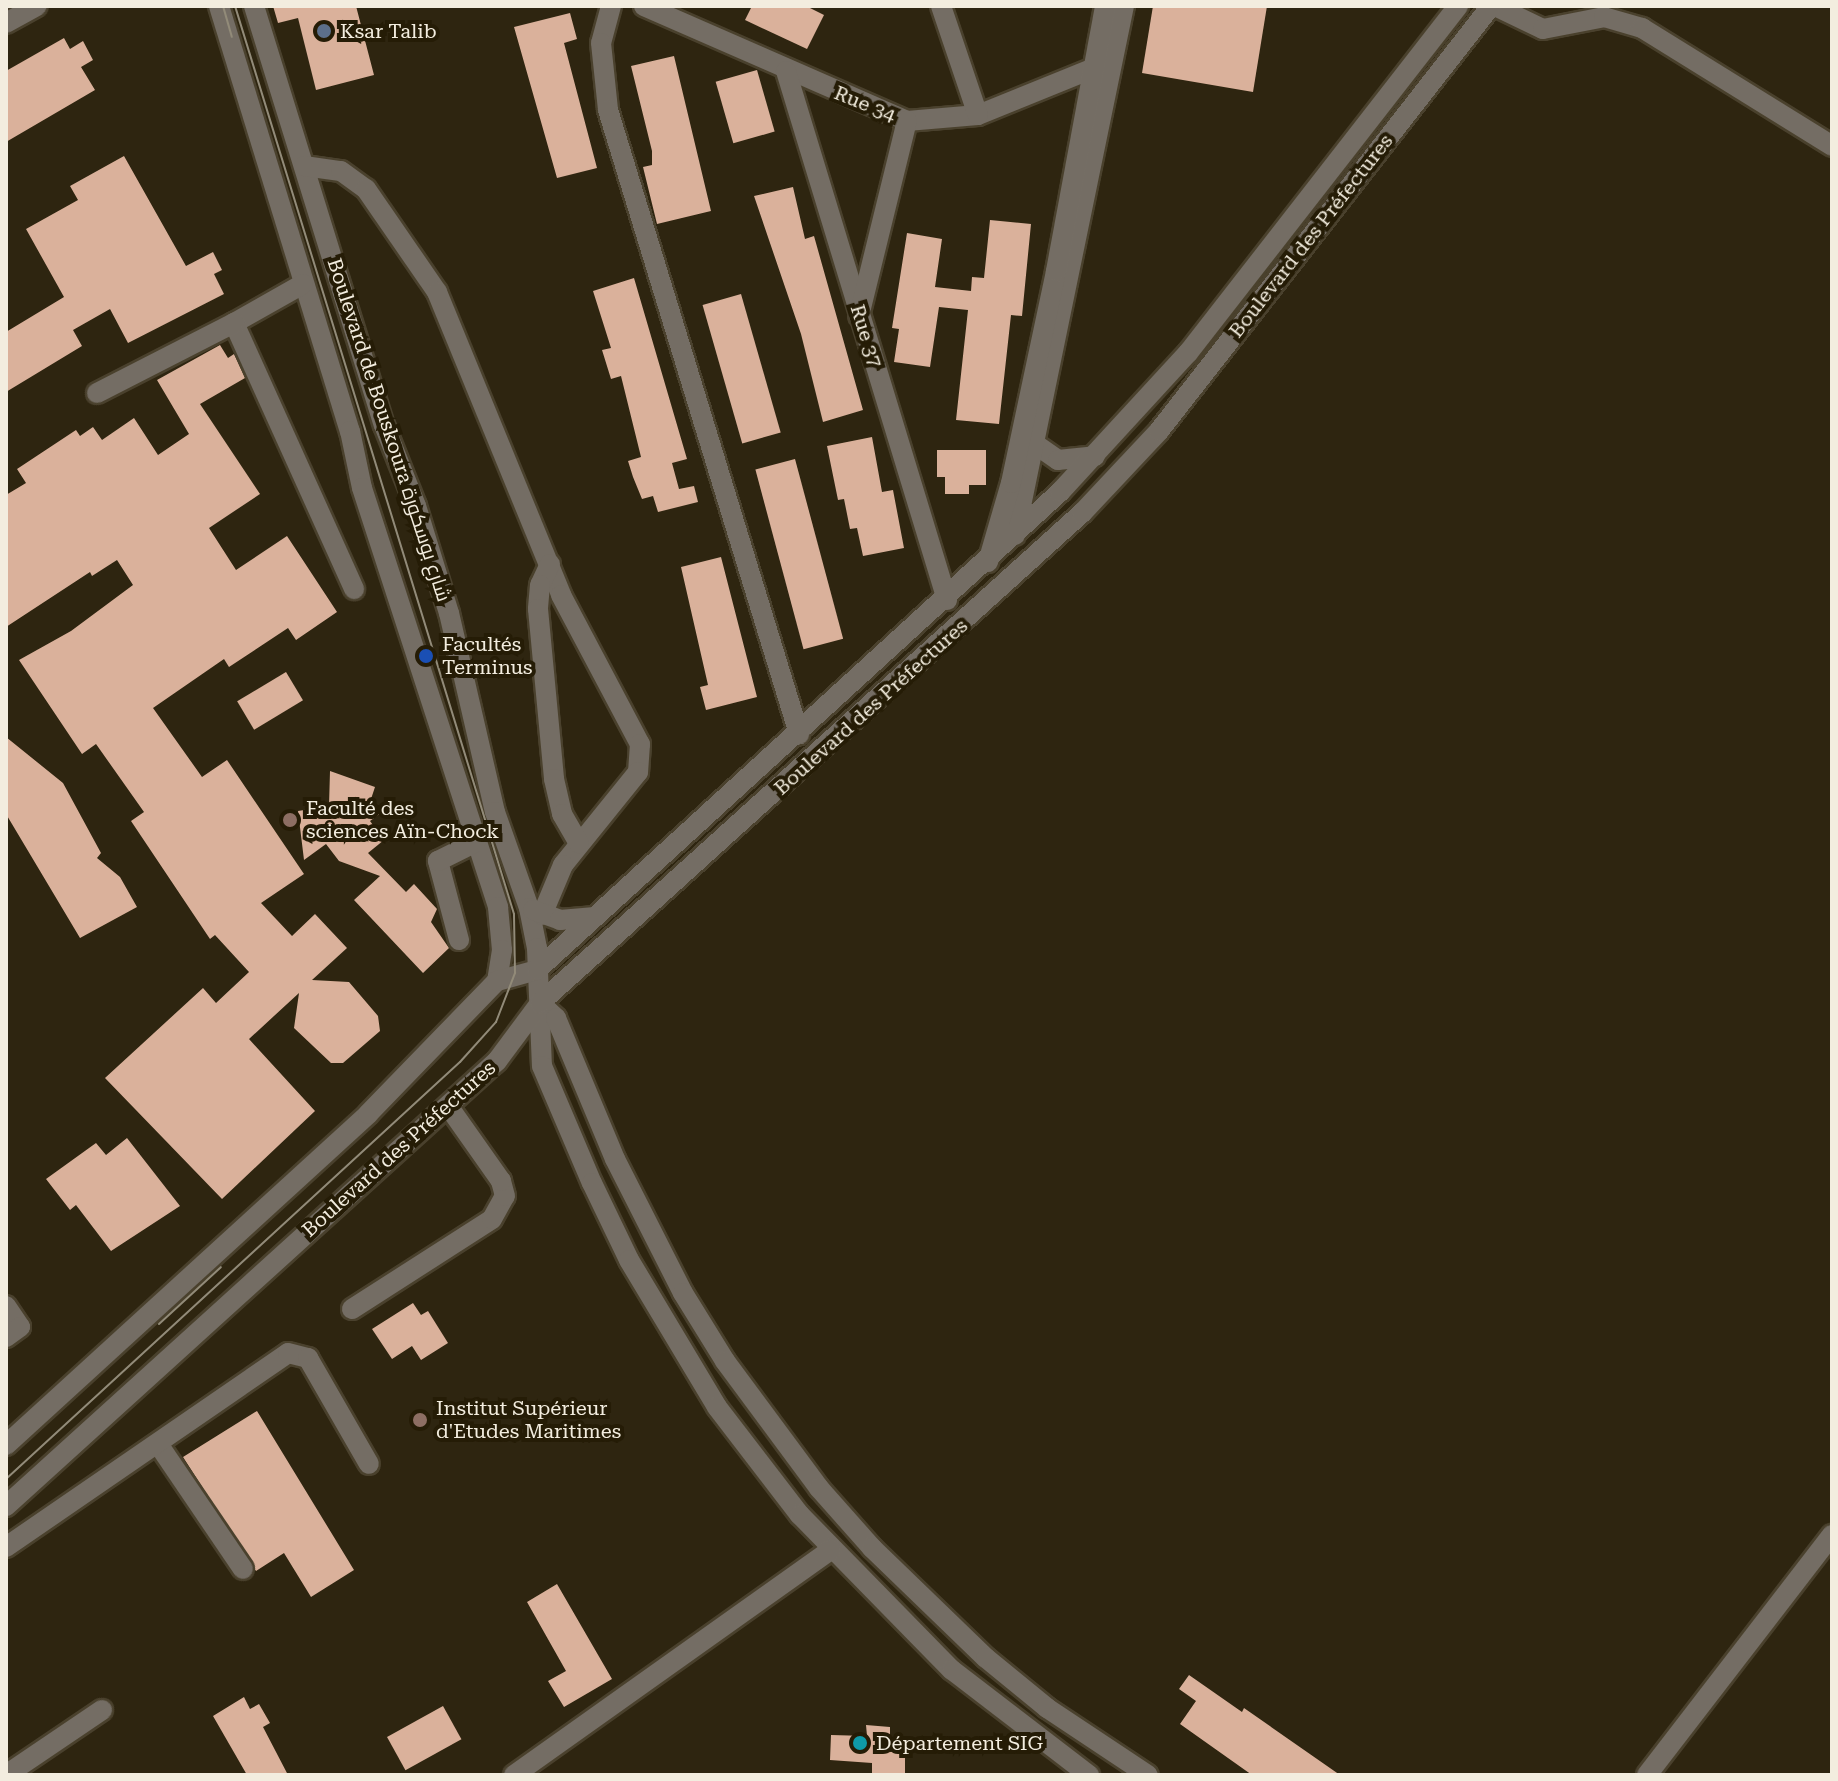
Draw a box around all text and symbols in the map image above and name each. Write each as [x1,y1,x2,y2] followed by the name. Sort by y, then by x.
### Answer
[340,19,437,43] place label: Ksar Talib
[315,22,333,40] marker: Ksar Talib
[831,81,899,127] street label: Rue 34
[1224,129,1398,343] street label: Boulevard des Préfectures
[322,255,456,605] street label: Boulevard de Bouskoura شارع بوسكورة
[845,302,887,370] street label: Rue 37
[769,614,973,800] street label: Boulevard des Préfectures
[442,632,533,679] place label: Facultés Terminus
[417,647,435,665] marker: Facultés Terminus
[306,796,499,843] place label: Faculté des sciences Aïn-Chock
[281,811,299,829] marker: Faculté des sciences Aïn-Chock
[297,1056,501,1242] street label: Boulevard des Préfectures
[436,1396,621,1443] place label: Institut Supérieur d'Etudes Maritimes
[411,1411,429,1429] marker: Institut Supérieur d'Etudes Maritimes
[876,1731,1043,1755] place label: Département SIG
[851,1734,869,1752] marker: Département SIG

